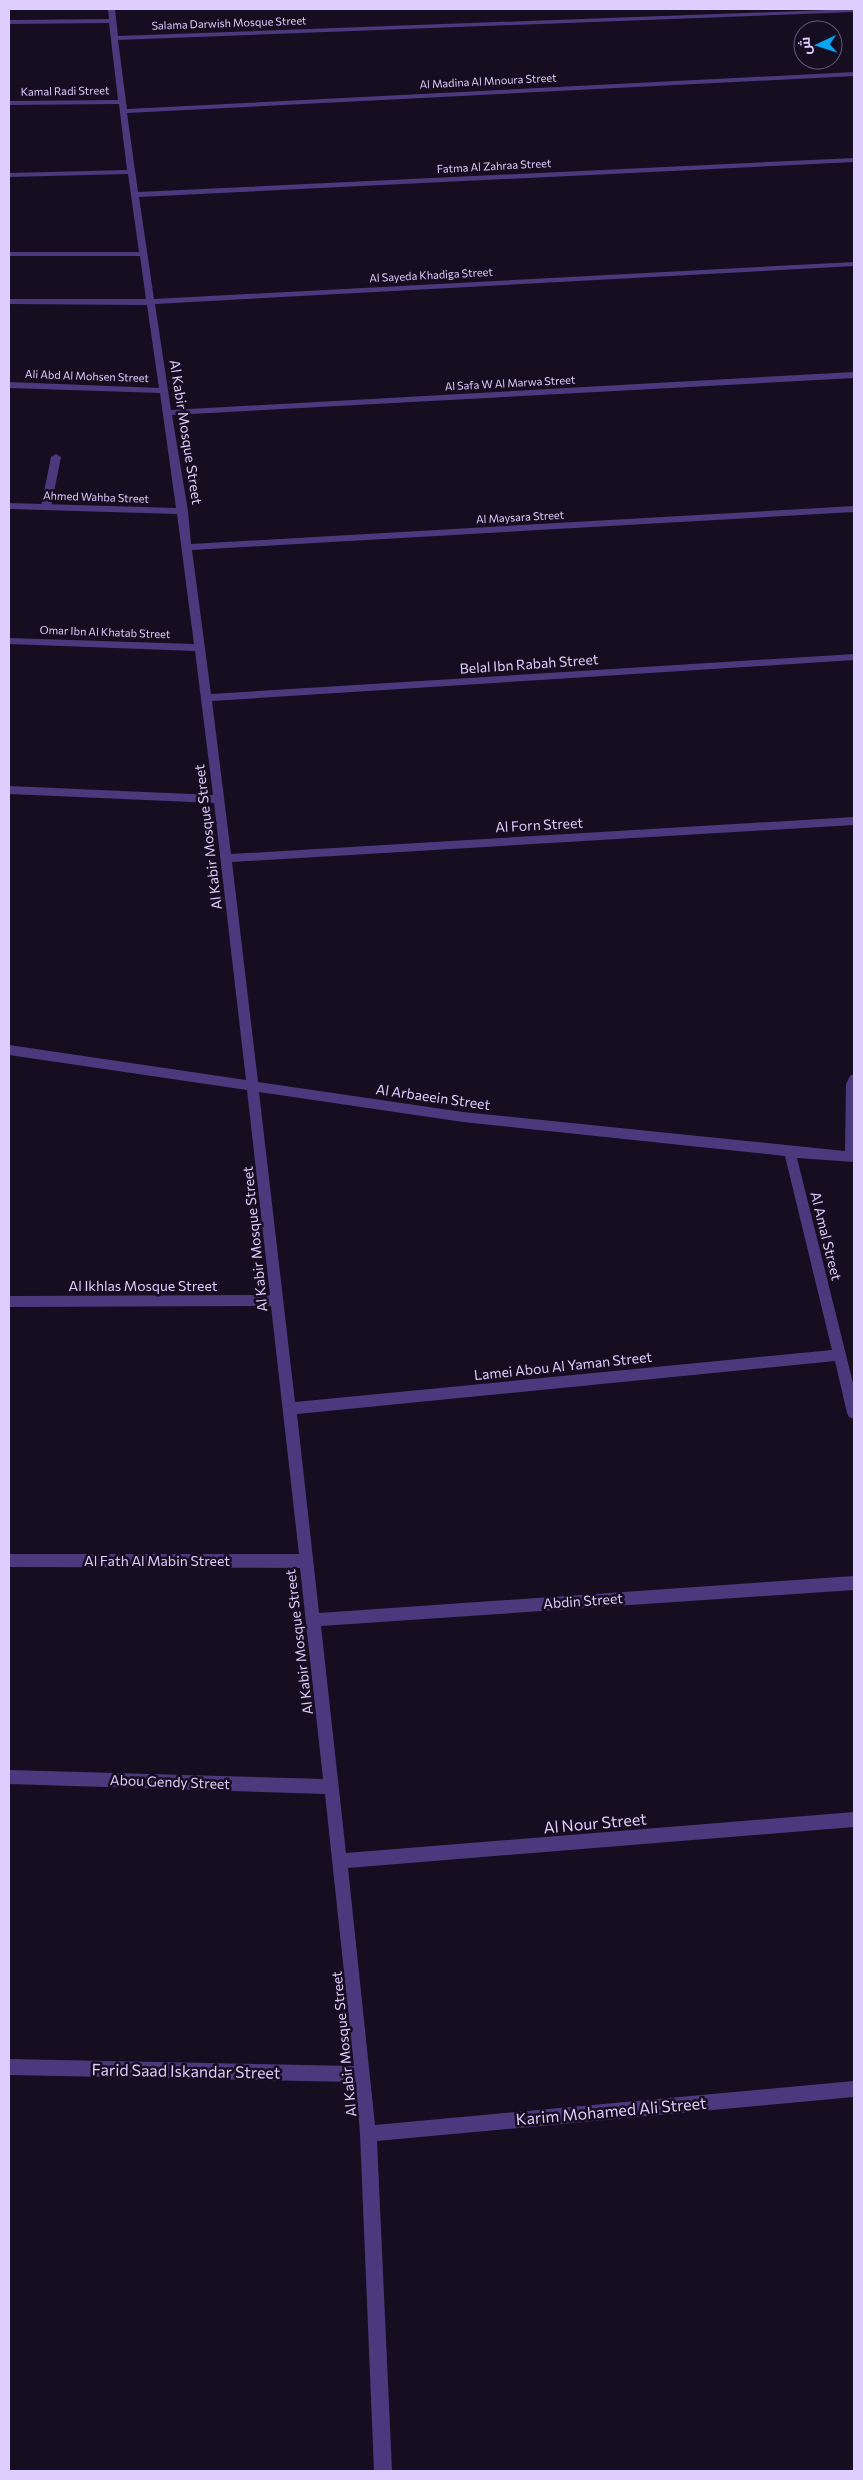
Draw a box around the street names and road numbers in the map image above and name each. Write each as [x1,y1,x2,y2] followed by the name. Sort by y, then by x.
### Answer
[151,13,307,32] street label: Salama Darwish Mosque Street
[419,70,557,91] street label: Al Madina Al Mnoura Street
[20,83,110,98] street label: Kamal Radi Street
[436,156,552,175] street label: Fatma Al Zahraa Street
[369,265,493,284] street label: Al Sayeda Khadiga Street
[167,358,206,506] street label: Al Kabir Mosque Street
[25,367,150,384] street label: Ali Abd Al Mohsen Street
[444,373,576,392] street label: Al Safa W Al Marwa Street
[43,488,150,505] street label: Ahmed Wahba Street
[476,508,565,525] street label: Al Maysara Street
[39,623,171,640] street label: Omar Ibn Al Khatab Street
[459,650,599,677] street label: Belal Ibn Rabah Street
[190,763,225,911] street label: Al Kabir Mosque Street
[495,814,584,835] street label: Al Forn Street
[375,1080,492,1113] street label: Al Arbaeein Street
[238,1165,271,1313] street label: Al Kabir Mosque Street
[807,1190,846,1282] street label: Al Amal Street
[69,1277,218,1294] street label: Al Ikhlas Mosque Street
[473,1348,653,1383] street label: Lamei Abou Al Yaman Street
[84,1552,230,1569] street label: Al Fath Al Mabin Street
[281,1568,316,1716] street label: Al Kabir Mosque Street
[543,1589,624,1612] street label: Abdin Street
[110,1771,231,1792] street label: Abou Gendy Street
[543,1808,648,1836] street label: Al Nour Street
[327,1970,360,2118] street label: Al Kabir Mosque Street
[92,2059,281,2082] street label: Farid Saad Iskandar Street
[515,2093,707,2128] street label: Karim Mohamed Ali Street

